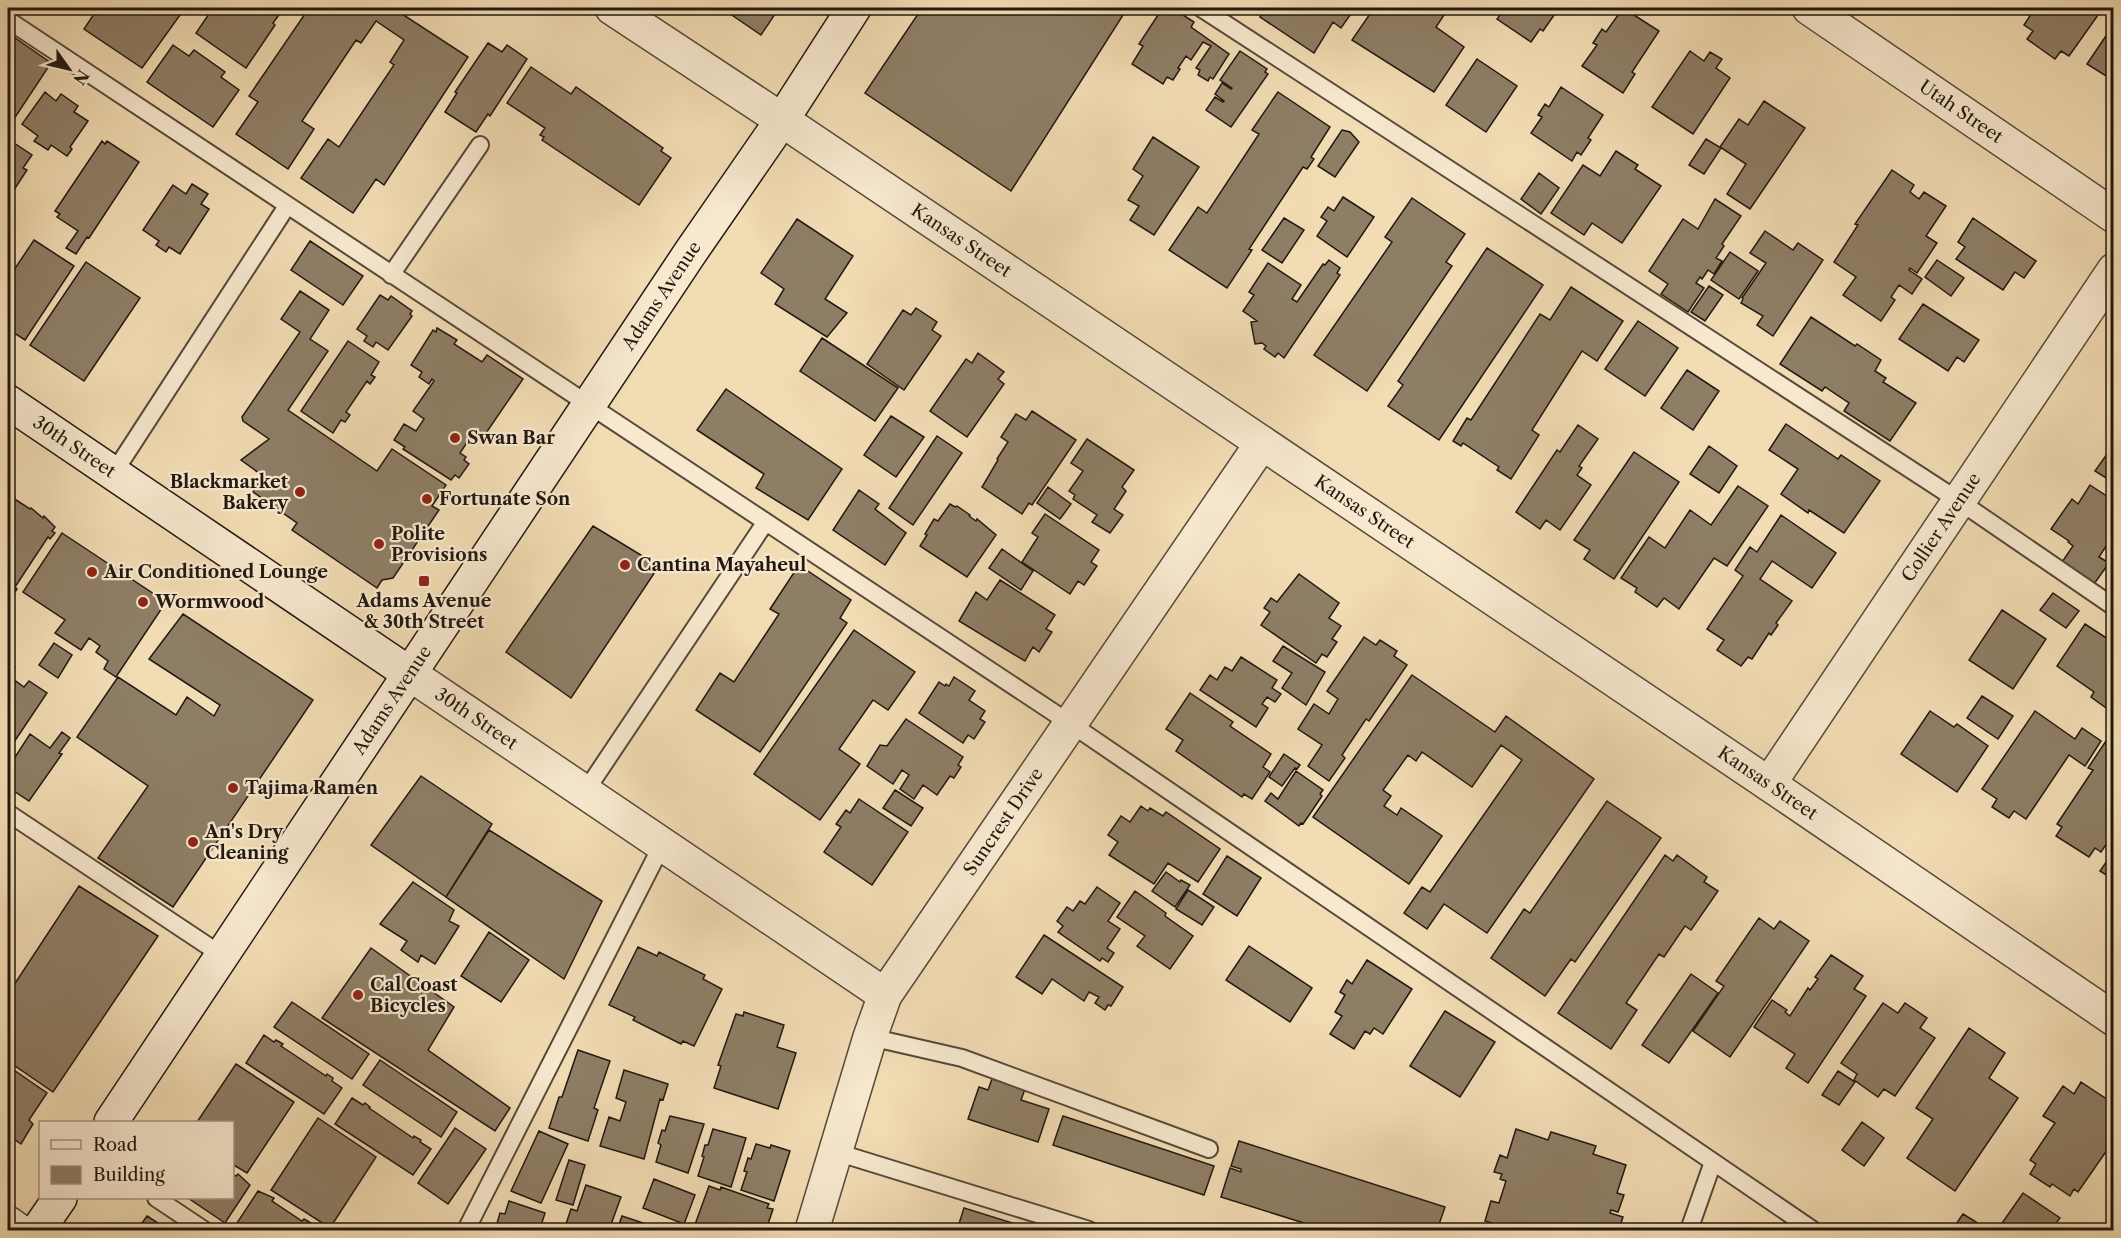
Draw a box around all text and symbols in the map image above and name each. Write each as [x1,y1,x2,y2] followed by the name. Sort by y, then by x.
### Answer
[39,39,99,99] north arrow
[69,66,94,89] text: N
[1915,75,2008,148] street label: Utah Street
[907,199,1016,282] street label: Kansas Street
[617,237,706,355] street label: Adams Avenue
[29,411,120,483] street label: 30th Street
[467,427,555,449] place label: Swan Bar
[448,431,462,445] marker: Swan Bar
[1897,469,1986,586] street label: Collier Avenue
[1310,470,1419,554] street label: Kansas Street
[170,471,289,514] place label: Blackmarket Bakery
[293,485,307,499] marker: Blackmarket Bakery
[439,488,571,510] place label: Fortunate Son
[420,492,434,506] marker: Fortunate Son
[391,523,487,566] place label: Polite Provisions
[372,537,386,551] marker: Polite Provisions
[637,554,806,576] place label: Cantina Mayaheul
[618,558,632,572] marker: Cantina Mayaheul
[103,561,328,583] place label: Air Conditioned Lounge
[85,565,99,579] marker: Air Conditioned Lounge
[417,574,431,588] marker: Adams Avenue & 30th Street
[355,590,492,633] place label: Adams Avenue & 30th Street
[154,591,264,613] place label: Wormwood
[136,595,150,609] marker: Wormwood
[347,641,436,760] street label: Adams Avenue
[431,683,522,755] street label: 30th Street
[1713,742,1822,825] street label: Kansas Street
[959,764,1048,880] street label: Suncrest Drive
[245,777,379,799] place label: Tajima Ramen
[226,781,240,795] marker: Tajima Ramen
[204,821,289,864] place label: An's Dry Cleaning
[186,835,200,849] marker: An's Dry Cleaning
[370,974,458,1017] place label: Cal Coast Bicycles
[351,988,365,1002] marker: Cal Coast Bicycles
[39,1121,234,1199] legend
[93,1134,138,1156] text: Road
[93,1164,165,1186] text: Building

